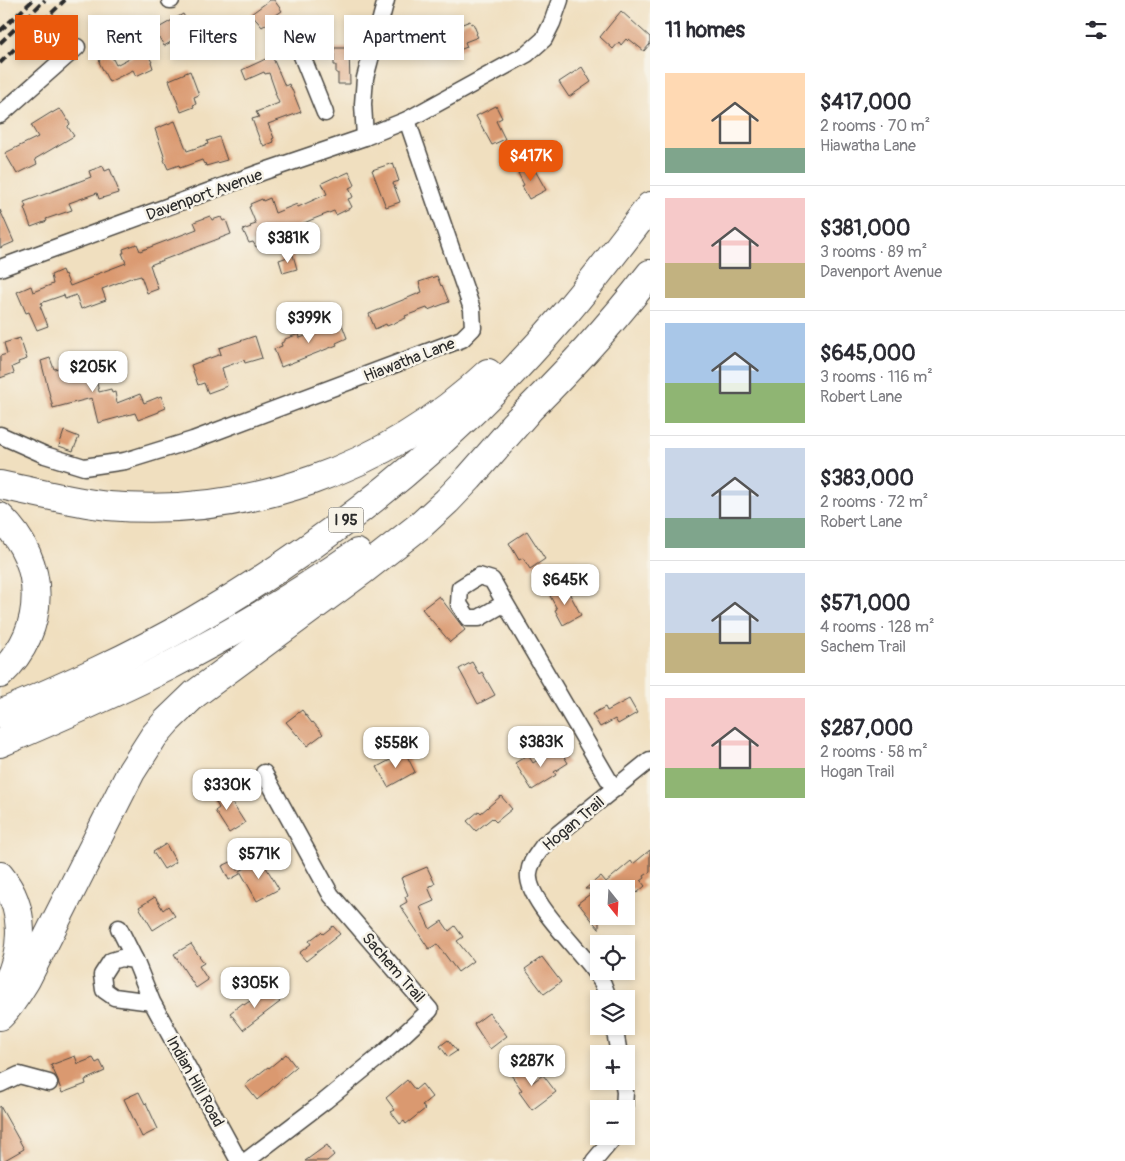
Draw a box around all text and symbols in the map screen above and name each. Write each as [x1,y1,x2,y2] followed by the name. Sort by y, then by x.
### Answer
[15,15,78,60] chip: Buy
[88,15,160,60] chip: Rent
[170,15,255,60] chip: Filters
[265,15,334,60] chip: New
[344,15,464,60] chip: Apartment
[1082,16,1110,44] icon: filters
[665,17,745,44] text: 11 homes
[820,89,911,116] text: $417,000
[705,93,765,153] icon: home
[820,116,930,136] text: 2 rooms · 70 m²
[820,136,916,156] text: Hiawatha Lane
[496,140,566,182] pin: $417K
[510,146,552,166] text: $417K
[143,165,265,225] street label: Davenport Avenue
[820,215,910,242] text: $381,000
[705,218,765,278] icon: home
[253,222,323,264] pin: $381K
[267,228,309,248] text: $381K
[820,242,927,262] text: 3 rooms · 89 m²
[820,262,942,282] text: Davenport Avenue
[274,302,344,344] pin: $399K
[287,308,331,328] text: $399K
[361,333,458,386] street label: Hiawatha Lane
[820,340,916,367] text: $645,000
[705,343,765,403] icon: home
[58,350,128,393] pin: $205K
[70,357,116,377] text: $205K
[820,367,933,387] text: 3 rooms · 116 m²
[820,387,902,407] text: Robert Lane
[820,465,914,492] text: $383,000
[705,468,765,528] icon: home
[820,492,928,512] text: 2 rooms · 72 m²
[328,508,364,532] road number: I 95
[820,512,902,532] text: Robert Lane
[530,564,600,606] pin: $645K
[542,570,588,590] text: $645K
[820,590,910,617] text: $571,000
[705,593,765,653] icon: home
[820,617,935,637] text: 4 rooms · 128 m²
[820,637,906,657] text: Sachem Trail
[820,715,913,742] text: $287,000
[705,718,765,778] icon: home
[361,726,431,769] pin: $558K
[506,726,576,768] pin: $383K
[519,732,563,752] text: $383K
[374,733,418,753] text: $558K
[820,742,928,762] text: 2 rooms · 58 m²
[820,762,894,782] text: Hogan Trail
[192,768,262,811] pin: $330K
[203,775,251,795] text: $330K
[539,792,609,855] street label: Hogan Trail
[224,838,294,880] pin: $571K
[238,844,280,864] text: $571K
[590,880,635,925] north arrow
[590,880,635,1145] map controls
[357,929,429,1007] street label: Sachem Trail
[590,935,635,980] button: locate
[220,966,290,1009] pin: $305K
[232,973,278,993] text: $305K
[590,990,635,1035] button: layers
[162,1032,228,1130] street label: Indian Hill Road
[497,1044,567,1087] pin: $287K
[590,1045,635,1090] button: +
[510,1051,554,1071] text: $287K
[590,1100,635,1145] button: −

